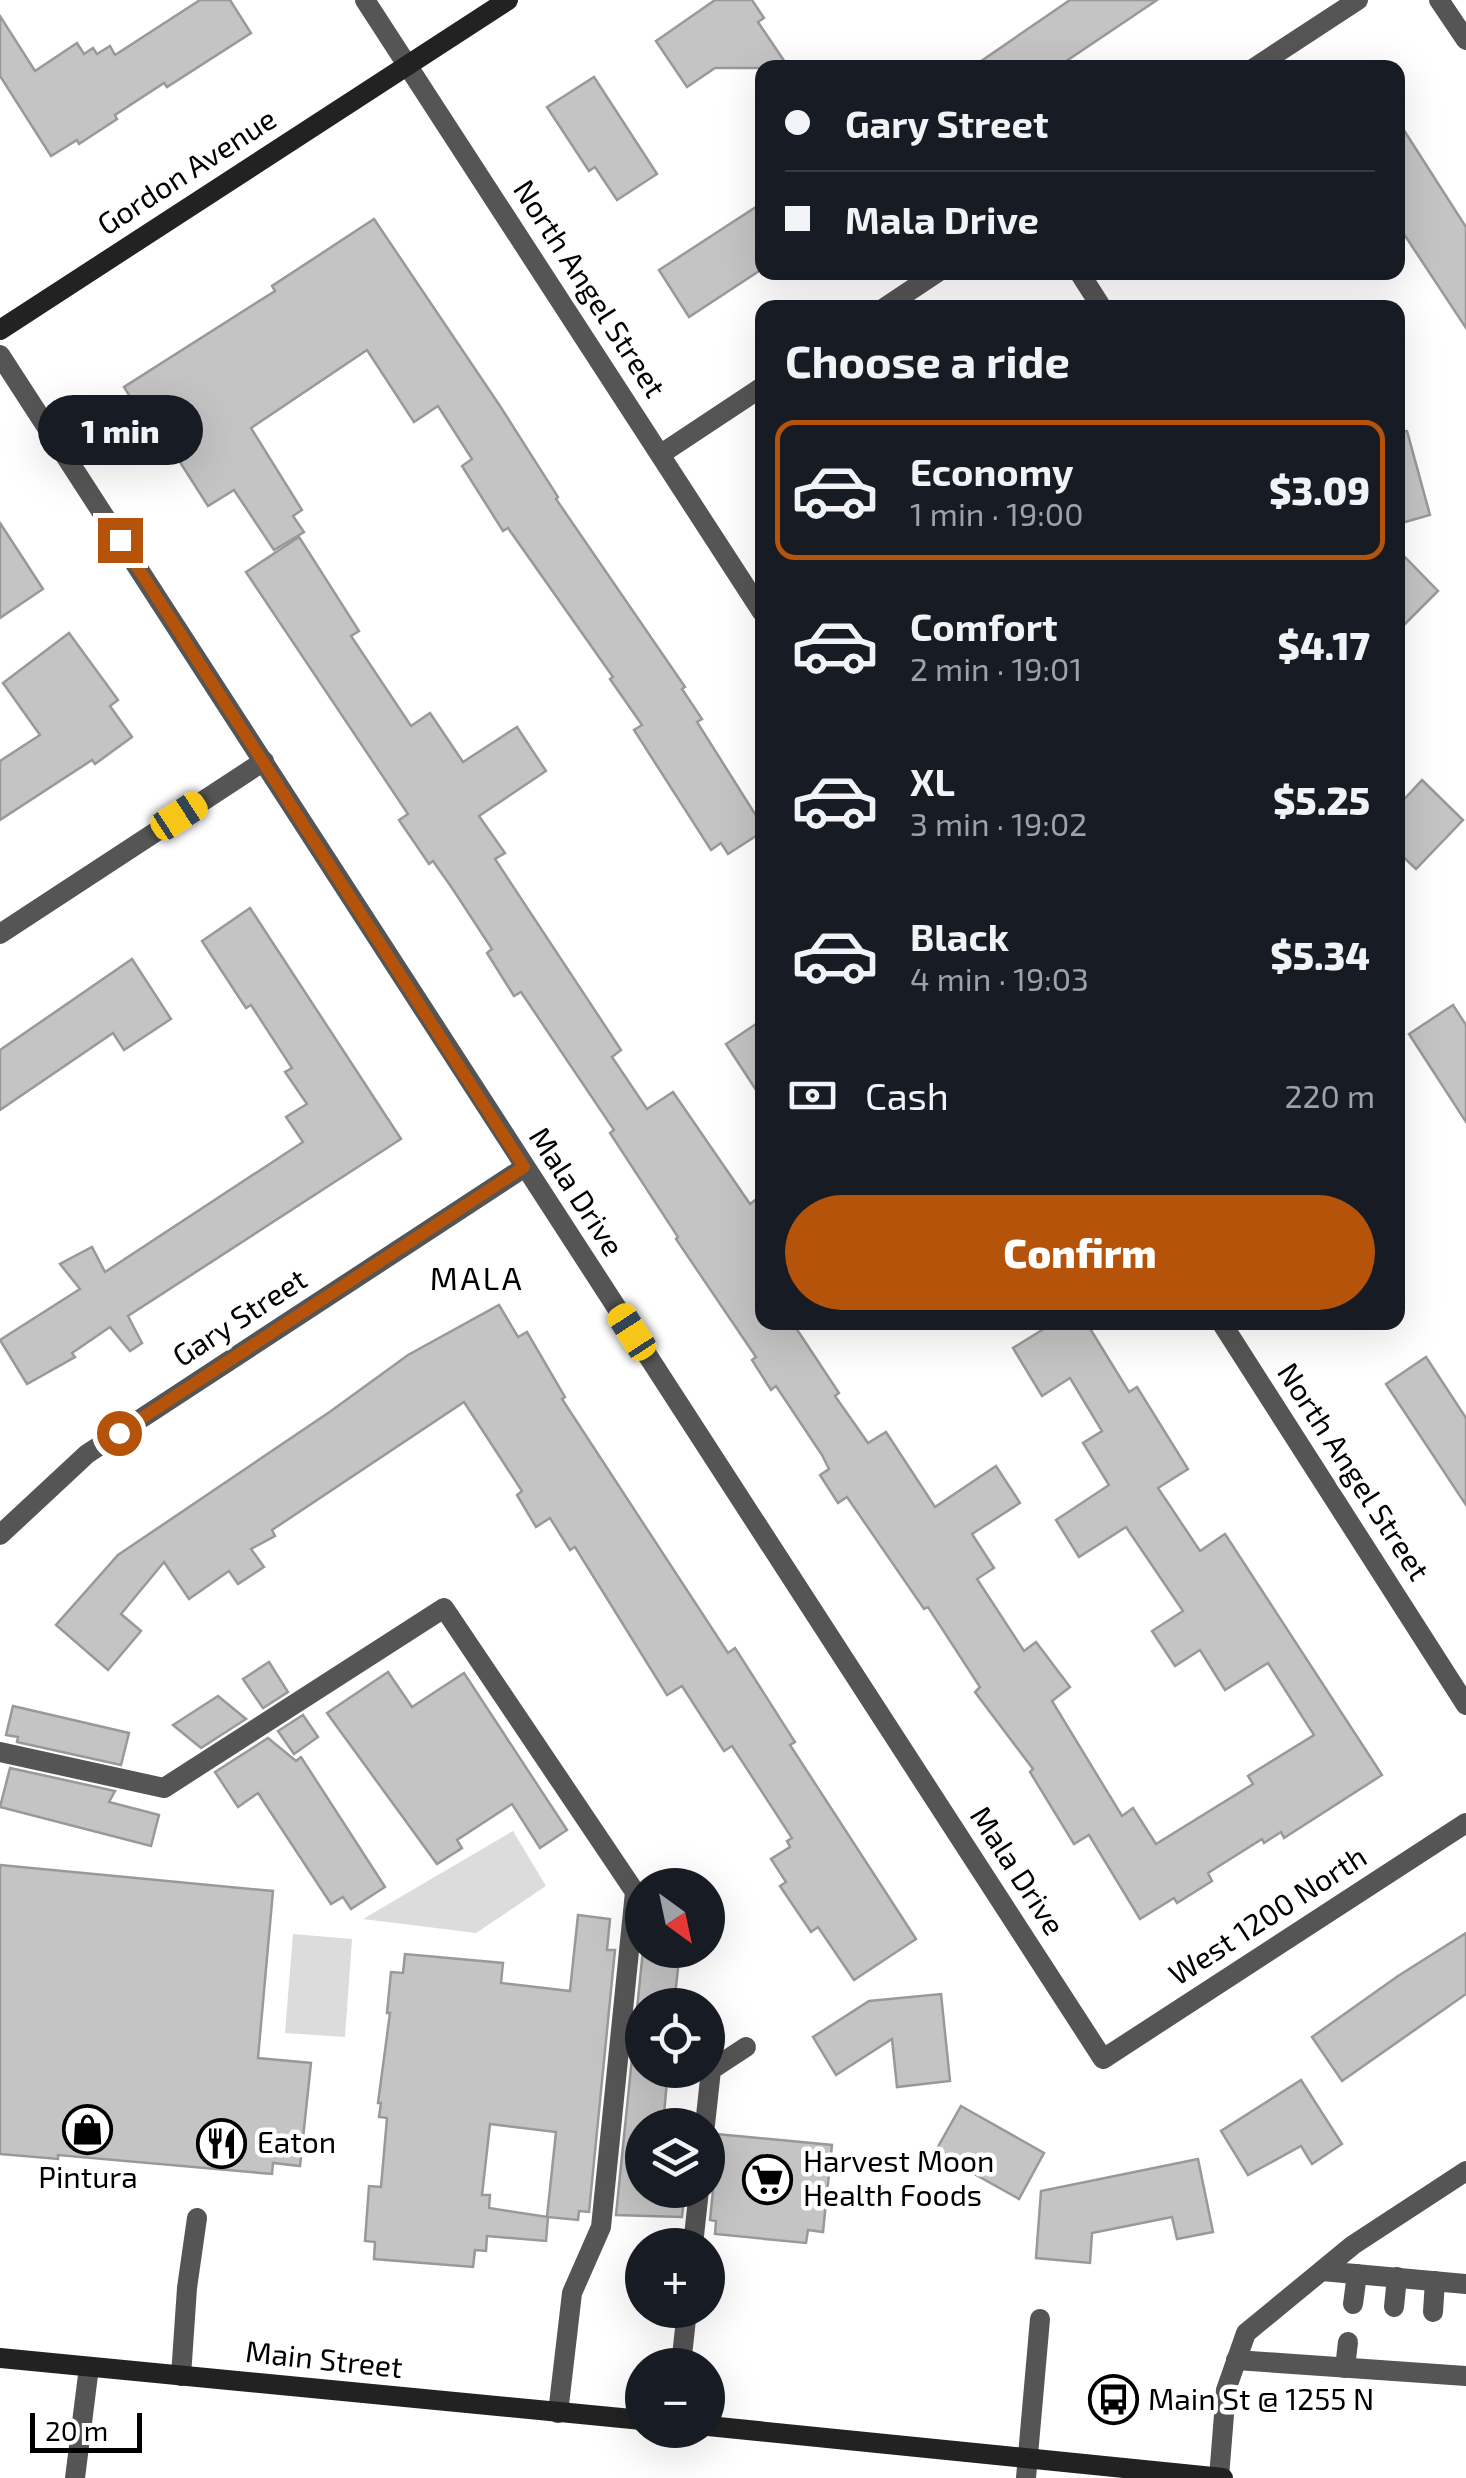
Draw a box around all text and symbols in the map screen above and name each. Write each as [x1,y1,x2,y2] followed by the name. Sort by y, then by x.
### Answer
[90,99,282,241] street label: Gordon Avenue
[845,100,1048,146] text: Gary Street
[507,172,674,403] street label: North Angel Street
[845,196,1039,242] text: Mala Drive
[785,333,1070,387] text: Choose a ride
[38,395,202,465] callout: 1 min
[81,411,160,449] text: 1 min
[790,445,880,535] icon: car
[910,448,1074,494] text: Economy
[1269,467,1370,513] text: $3.09
[910,494,1083,532] text: 1 min · 19:00
[98,518,143,563] route end
[790,600,880,690] icon: car
[910,603,1058,649] text: Comfort
[1278,622,1370,668] text: $4.17
[910,649,1082,687] text: 2 min · 19:01
[790,755,880,845] icon: car
[910,758,955,804] text: XL
[1273,777,1370,823] text: $5.25
[146,787,212,845] car
[910,804,1087,842] text: 3 min · 19:02
[790,910,880,1000] icon: car
[910,913,1009,959] text: Black
[1270,932,1370,978] text: $5.34
[910,959,1089,997] text: 4 min · 19:03
[785,1068,840,1123] icon: cash
[865,1072,949,1118] text: Cash
[1285,1076,1375,1114] text: 220 m
[523,1120,633,1262] street label: Mala Drive
[785,1195,1375,1310] button: Confirm
[430,1258,524,1296] district label: MALA
[165,1260,313,1373] street label: Gary Street
[603,1299,661,1365] car
[1271,1355,1438,1586] street label: North Angel Street
[97,1411,142,1456] route start
[964,1799,1074,1941] street label: Mala Drive
[1161,1837,1372,1992] street label: West 1200 North
[625,1868,725,1968] north arrow
[625,1868,725,2448] map controls
[625,1988,725,2088] button: locate
[62,2103,114,2155] shop icon: Pintura
[625,2108,725,2208] button: layers
[196,2117,248,2169] restaurant icon: Eaton
[257,2123,336,2159] place label: Eaton
[803,2142,995,2212] place label: Harvest Moon Health Foods
[742,2153,794,2205] supermarket icon: Harvest Moon Health Foods
[38,2158,138,2194] place label: Pintura
[625,2228,725,2328] button: +
[244,2332,405,2384] street label: Main Street
[625,2348,725,2448] button: −
[1087,2374,1139,2426] bus stop icon: Main St @ 1255 N
[1148,2380,1374,2416] place label: Main St @ 1255 N
[30,2408,142,2452] scale bar
[45,2413,108,2447] text: 20 m

